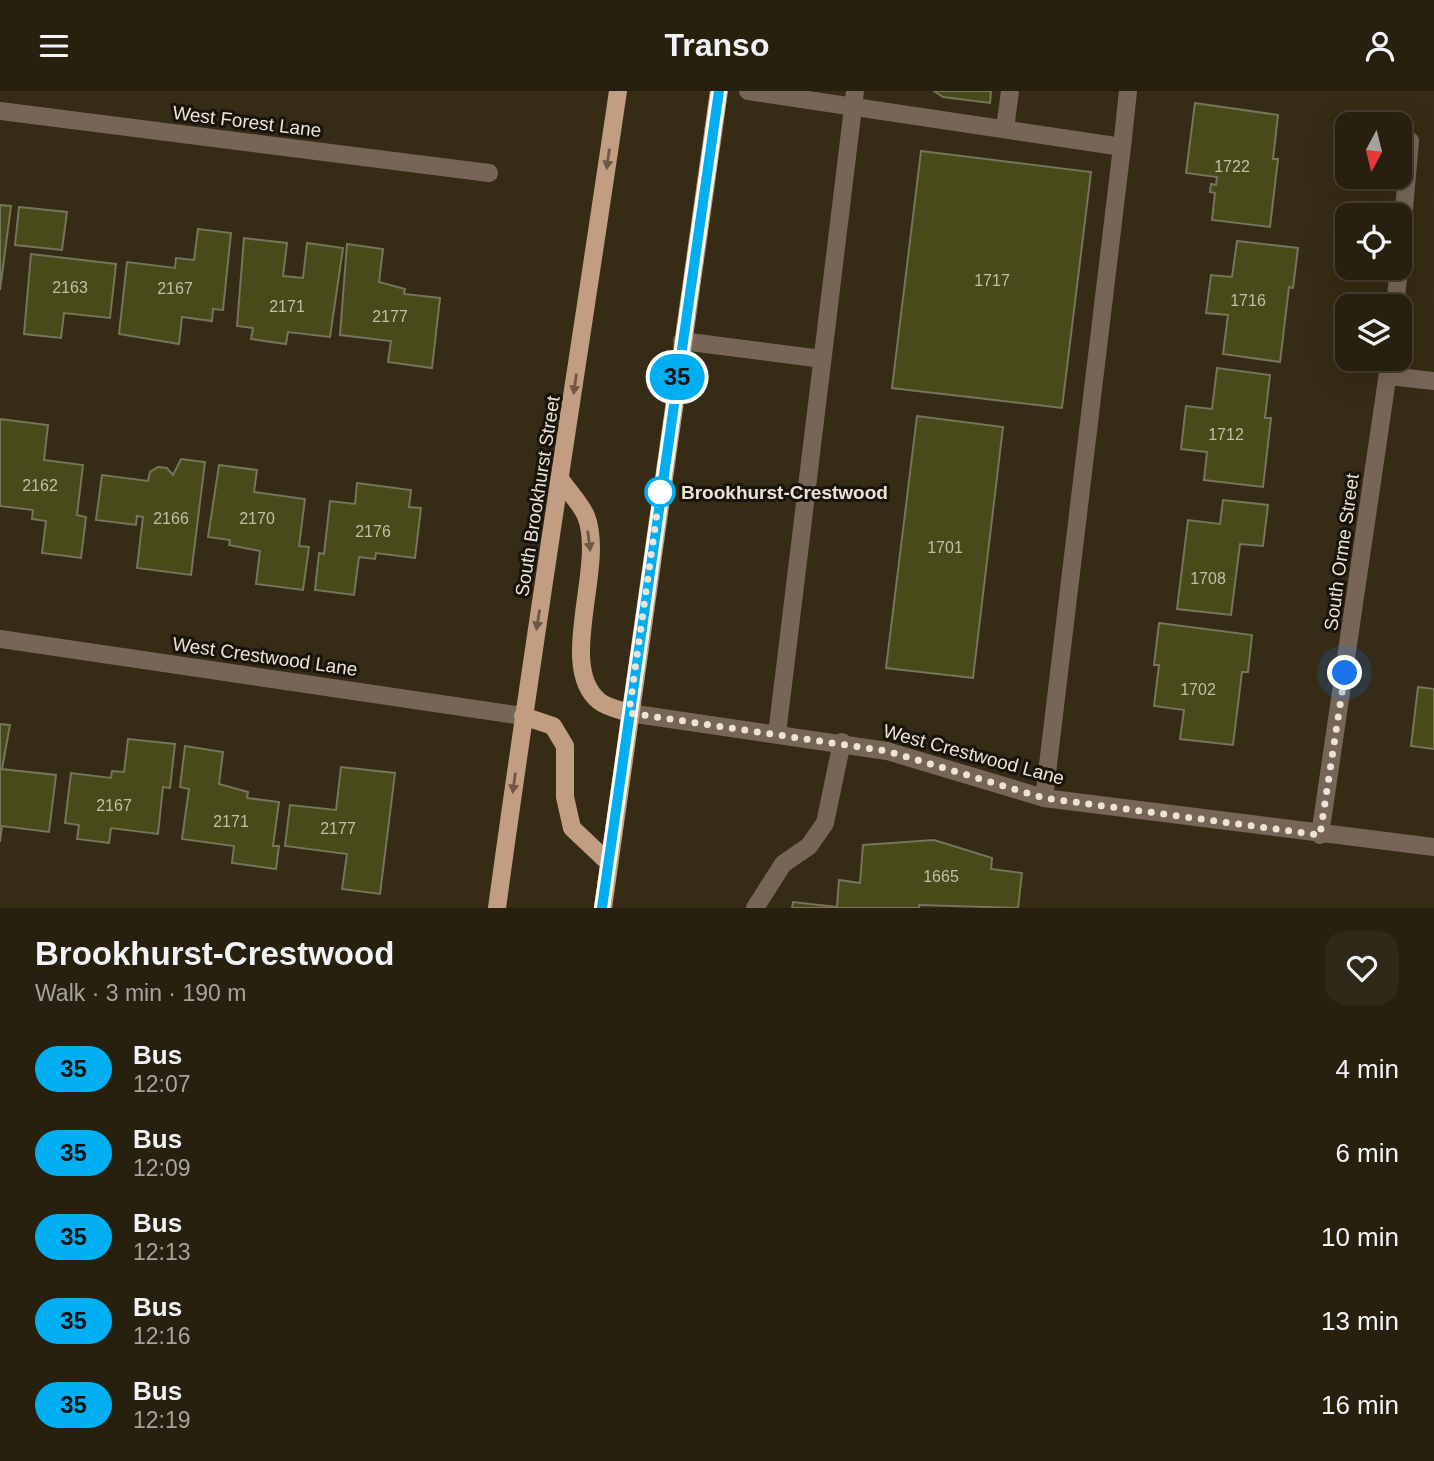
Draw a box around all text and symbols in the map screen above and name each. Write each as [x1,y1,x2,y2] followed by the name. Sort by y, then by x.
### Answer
[35,27,73,65] icon: menu
[665,27,769,63] text: Transo
[1361,27,1399,65] icon: person
[171,102,322,141] street label: West Forest Lane
[1335,112,1412,189] north arrow
[1335,112,1412,371] map controls
[602,148,613,170] one-way arrow
[1214,158,1250,175] house number: 1722
[1335,203,1412,280] button: locate
[974,272,1010,289] house number: 1717
[52,279,88,296] house number: 2163
[157,280,193,297] house number: 2167
[1230,292,1266,309] house number: 1716
[1335,294,1412,371] button: layers
[269,298,305,315] house number: 2171
[372,308,408,325] house number: 2177
[646,354,708,400] line badge: 35
[664,363,690,390] text: 35
[569,373,580,395] one-way arrow
[511,394,564,598] street label: South Brookhurst Street
[1208,426,1244,443] house number: 1712
[1320,471,1363,632] street label: South Orme Street
[22,477,58,494] house number: 2162
[645,477,675,507] marker: Brookhurst-Crestwood
[681,482,888,503] place label: Brookhurst-Crestwood
[153,510,189,527] house number: 2166
[239,510,275,527] house number: 2170
[355,523,391,540] house number: 2176
[584,530,595,552] one-way arrow
[927,539,963,556] house number: 1701
[1190,570,1226,587] house number: 1708
[532,609,543,631] one-way arrow
[171,633,359,680] street label: West Crestwood Lane
[1327,655,1362,690] your location
[1180,681,1216,698] house number: 1702
[881,720,1067,789] street label: West Crestwood Lane
[508,772,519,794] one-way arrow
[96,797,132,814] house number: 2167
[213,813,249,830] house number: 2171
[320,820,356,837] house number: 2177
[923,868,959,885] house number: 1665
[1325,931,1399,1005] button: heart
[35,935,394,972] text: Brookhurst-Crestwood
[35,980,246,1006] text: Walk · 3 min · 190 m
[133,1040,182,1070] text: Bus
[1335,1054,1399,1084] text: 4 min
[60,1055,87,1082] text: 35
[133,1071,191,1097] text: 12:07
[133,1124,182,1154] text: Bus
[1335,1138,1399,1168] text: 6 min
[60,1139,87,1166] text: 35
[133,1155,191,1181] text: 12:09
[133,1208,182,1238] text: Bus
[1321,1222,1399,1252] text: 10 min
[60,1223,87,1250] text: 35
[133,1239,191,1265] text: 12:13
[133,1292,182,1322] text: Bus
[1321,1306,1399,1336] text: 13 min
[60,1307,87,1334] text: 35
[133,1323,191,1349] text: 12:16
[133,1376,182,1406] text: Bus
[1321,1390,1399,1420] text: 16 min
[60,1391,87,1418] text: 35
[133,1407,191,1433] text: 12:19

